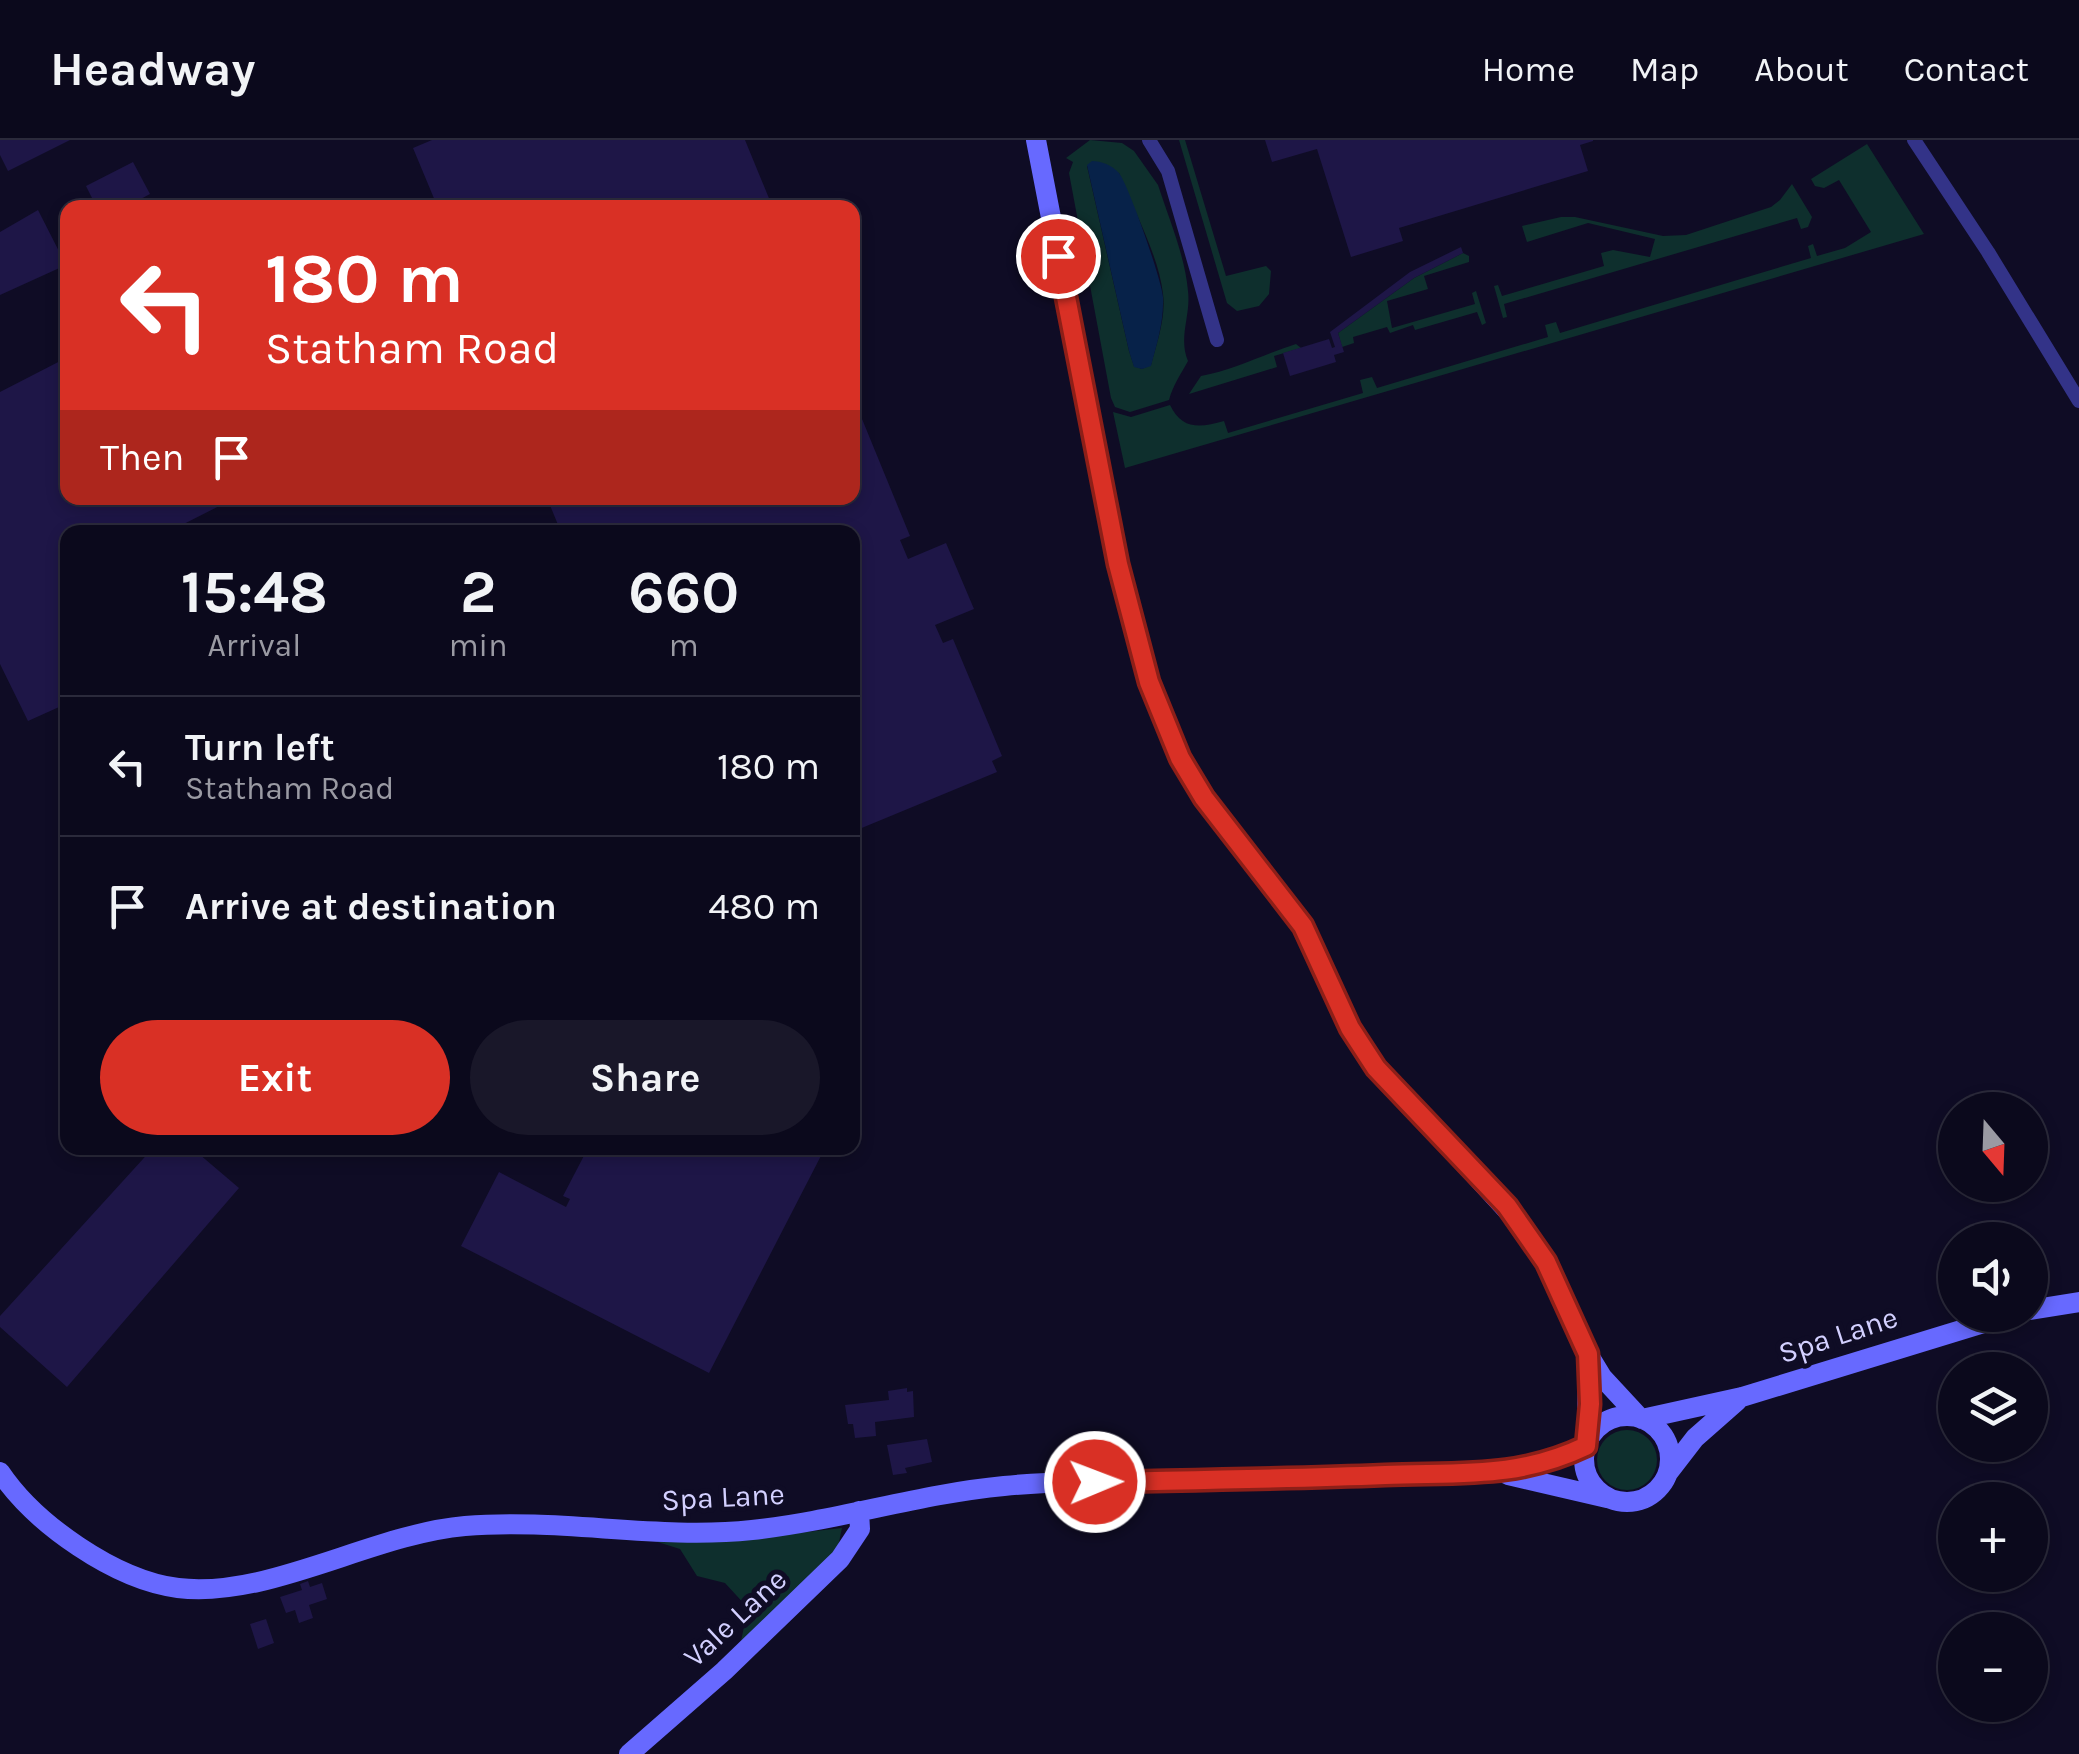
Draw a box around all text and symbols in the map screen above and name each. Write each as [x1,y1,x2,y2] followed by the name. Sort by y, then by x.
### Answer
[50,41,256,97] text: Headway
[1482,49,1575,90] text: Home
[1630,49,1699,90] text: Map
[1754,49,1849,90] text: About
[1904,49,2029,90] text: Contact
[1016,214,1101,299] pin
[1031,229,1086,284] icon: arrive
[265,238,464,320] text: 180 m
[100,240,230,370] icon: left
[265,322,559,374] text: Statham Road
[204,430,259,485] icon: arrive
[100,435,184,480] text: Then
[181,557,328,627] text: 15:48
[460,557,496,627] text: 2
[628,557,739,627] text: 660
[207,627,301,664] text: Arrival
[449,627,507,664] text: min
[669,627,699,664] text: m
[185,725,335,770] text: Turn left
[100,739,155,794] icon: left
[717,744,820,789] text: 180 m
[185,770,394,807] text: Statham Road
[100,879,155,934] icon: arrive
[185,884,557,929] text: Arrive at destination
[708,884,820,929] text: 480 m
[100,1020,450,1135] button: Exit
[470,1020,820,1135] button: Share
[1938,1092,2048,1202] north arrow
[1938,1092,2048,1722] map controls
[1938,1222,2048,1332] button: sound
[1774,1299,1902,1371] street label: Spa Lane
[1938,1352,2048,1462] button: layers
[1043,1430,1147,1534] position arrow
[660,1476,786,1518] street label: Spa Lane
[1938,1482,2048,1592] button: +
[676,1561,794,1675] street label: Vale Lane
[1938,1612,2048,1722] button: −

